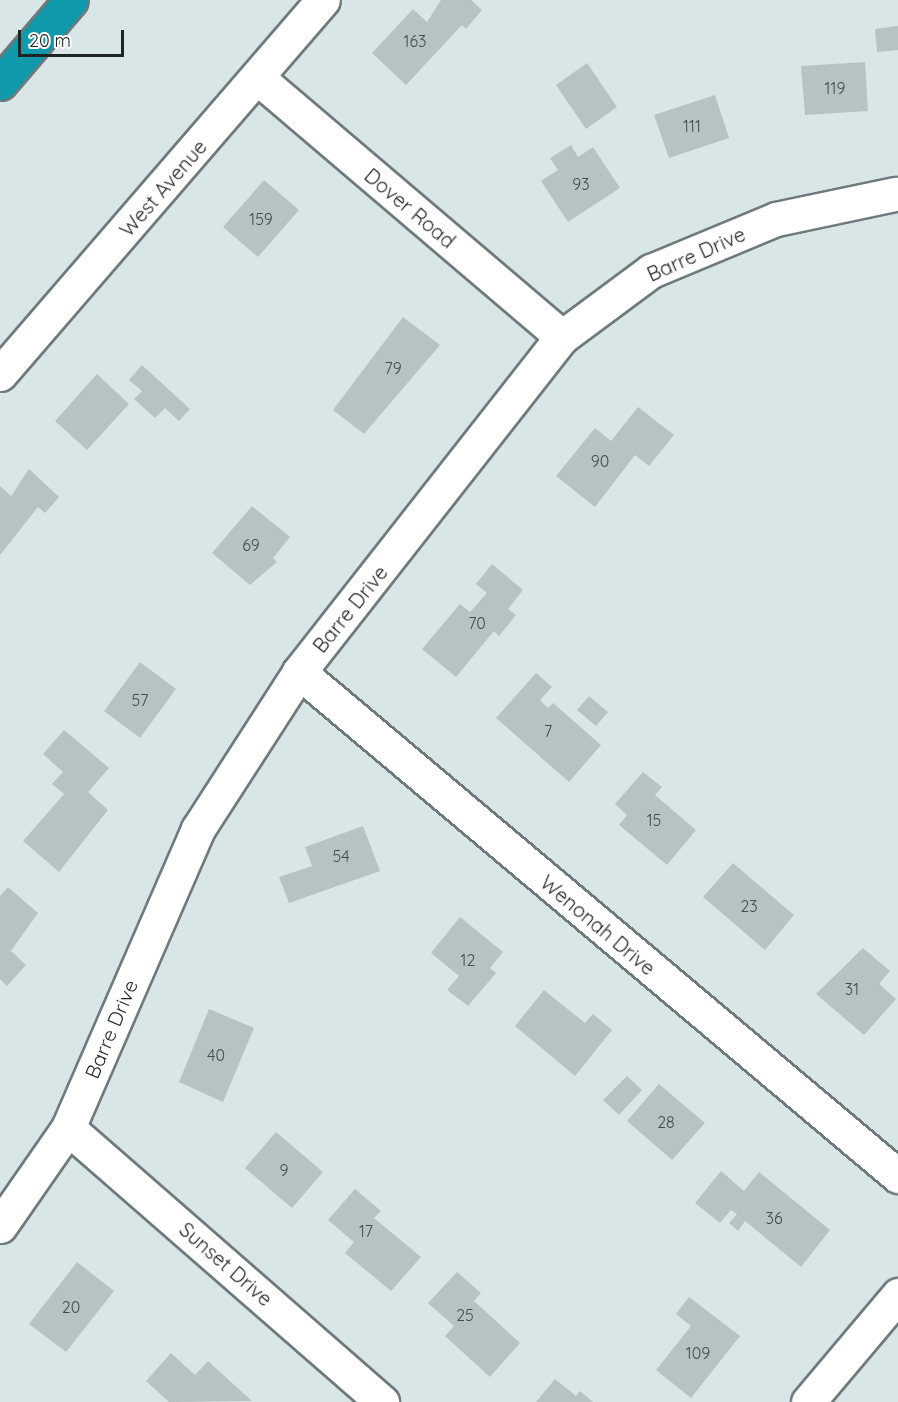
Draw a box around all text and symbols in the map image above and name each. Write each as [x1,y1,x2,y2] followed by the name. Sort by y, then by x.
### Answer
[21,18,128,56] scale bar
[29,29,71,52] text: 20 m
[404,31,426,51] house number: 163
[825,78,845,98] house number: 119
[683,116,701,136] house number: 111
[114,135,212,241] street label: West Avenue
[360,163,460,253] street label: Dover Road
[572,174,590,194] house number: 93
[249,209,273,229] house number: 159
[643,222,749,286] street label: Barre Drive
[384,358,402,378] house number: 79
[591,451,609,471] house number: 90
[242,535,260,555] house number: 69
[308,561,392,657] street label: Barre Drive
[468,613,486,633] house number: 70
[132,690,148,710] house number: 57
[544,721,552,741] house number: 7
[647,810,661,830] house number: 15
[332,846,350,866] house number: 54
[536,870,660,980] street label: Wenonah Drive
[740,896,758,916] house number: 23
[461,950,475,970] house number: 12
[79,976,143,1082] street label: Barre Drive
[845,979,859,999] house number: 31
[207,1045,225,1065] house number: 40
[657,1112,675,1132] house number: 28
[280,1160,288,1180] house number: 9
[766,1208,782,1228] house number: 36
[175,1217,277,1311] street label: Sunset Drive
[359,1221,373,1241] house number: 17
[62,1297,80,1317] house number: 20
[456,1305,474,1325] house number: 25
[686,1343,710,1363] house number: 109

